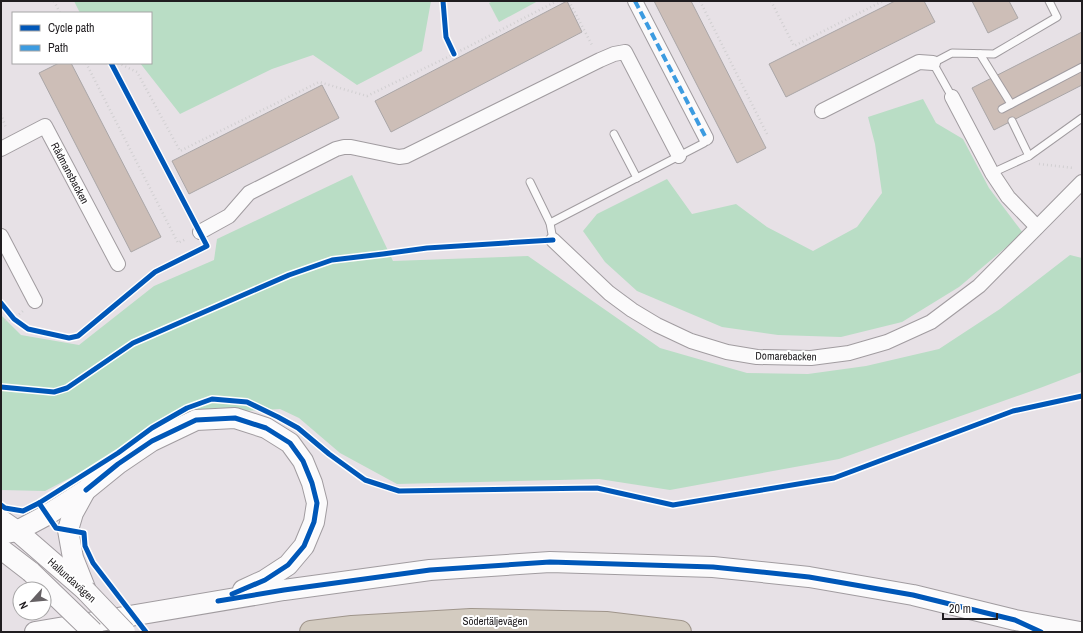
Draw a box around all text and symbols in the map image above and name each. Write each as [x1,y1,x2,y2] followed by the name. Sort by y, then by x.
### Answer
[12,12,152,64] legend
[48,20,95,36] text: Cycle path
[48,40,68,56] text: Path
[48,140,92,206] street label: Rådmansbacken
[755,348,817,364] street label: Domarebacken
[45,555,99,605] street label: Hallundavägen
[12,581,52,621] north arrow
[943,595,997,621] scale bar
[15,599,31,612] text: N
[949,601,971,617] text: 20 m
[462,614,528,628] street label: Södertäljevägen

